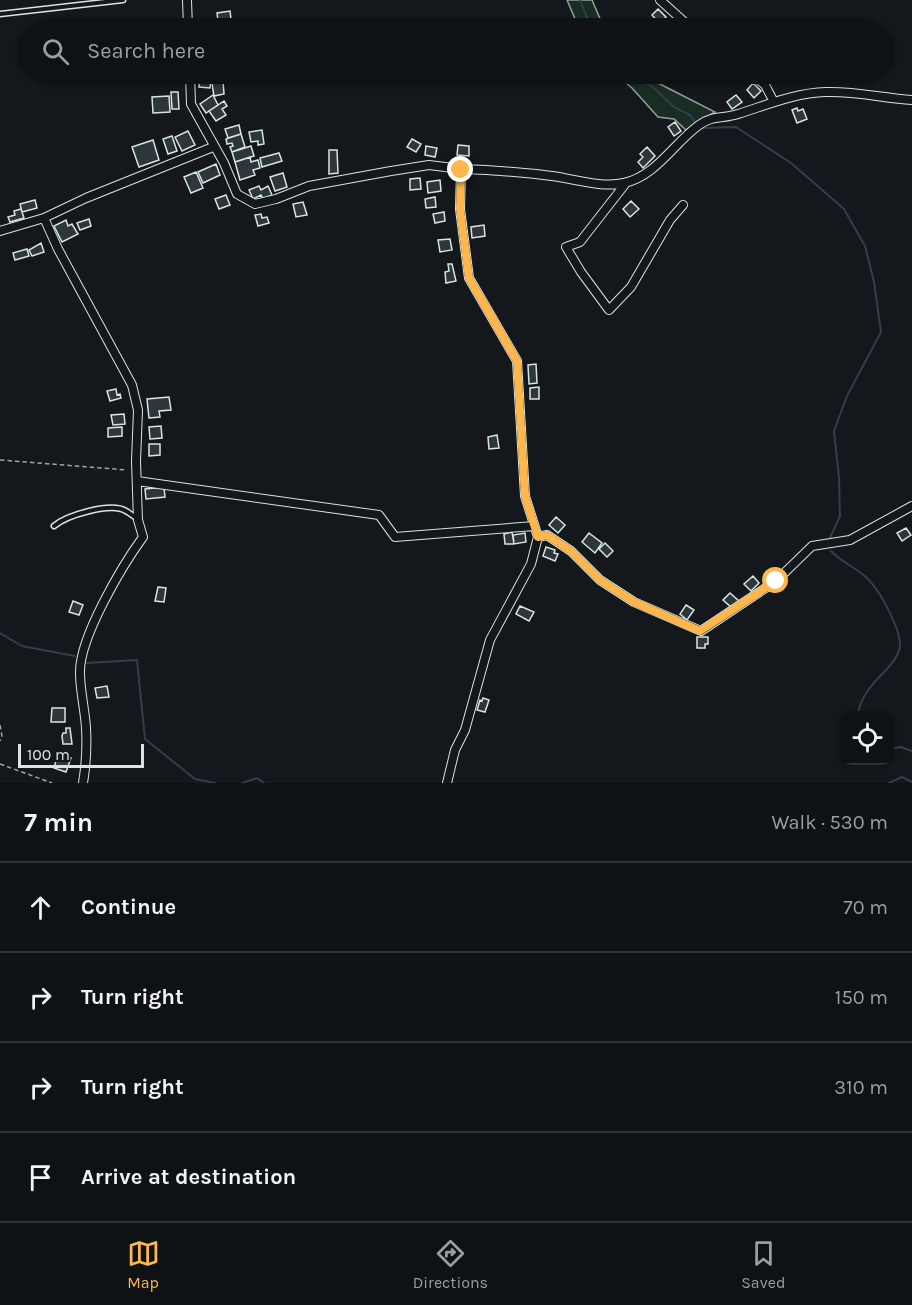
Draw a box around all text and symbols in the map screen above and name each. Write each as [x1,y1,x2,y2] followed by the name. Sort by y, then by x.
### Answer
[18,18,894,84] search box
[39,35,72,68] icon: search
[87,38,205,64] text: Search here
[447,156,473,182] route end
[762,567,788,593] route start
[840,711,894,765] map controls
[840,711,894,765] button: locate
[18,741,144,768] scale bar
[27,745,70,764] text: 100 m
[24,807,93,838] text: 7 min
[771,811,888,834] text: Walk · 530 m
[24,891,57,924] icon: ahead
[81,894,176,920] text: Continue
[843,896,888,919] text: 70 m
[24,981,57,1014] icon: right
[81,984,184,1010] text: Turn right
[835,986,888,1009] text: 150 m
[24,1071,57,1104] icon: right
[81,1074,184,1100] text: Turn right
[834,1076,888,1099] text: 310 m
[24,1161,57,1194] icon: arrive
[81,1164,296,1190] text: Arrive at destination
[127,1237,160,1292] tab: Map
[413,1237,488,1292] tab: Directions
[741,1237,785,1292] tab: Saved

